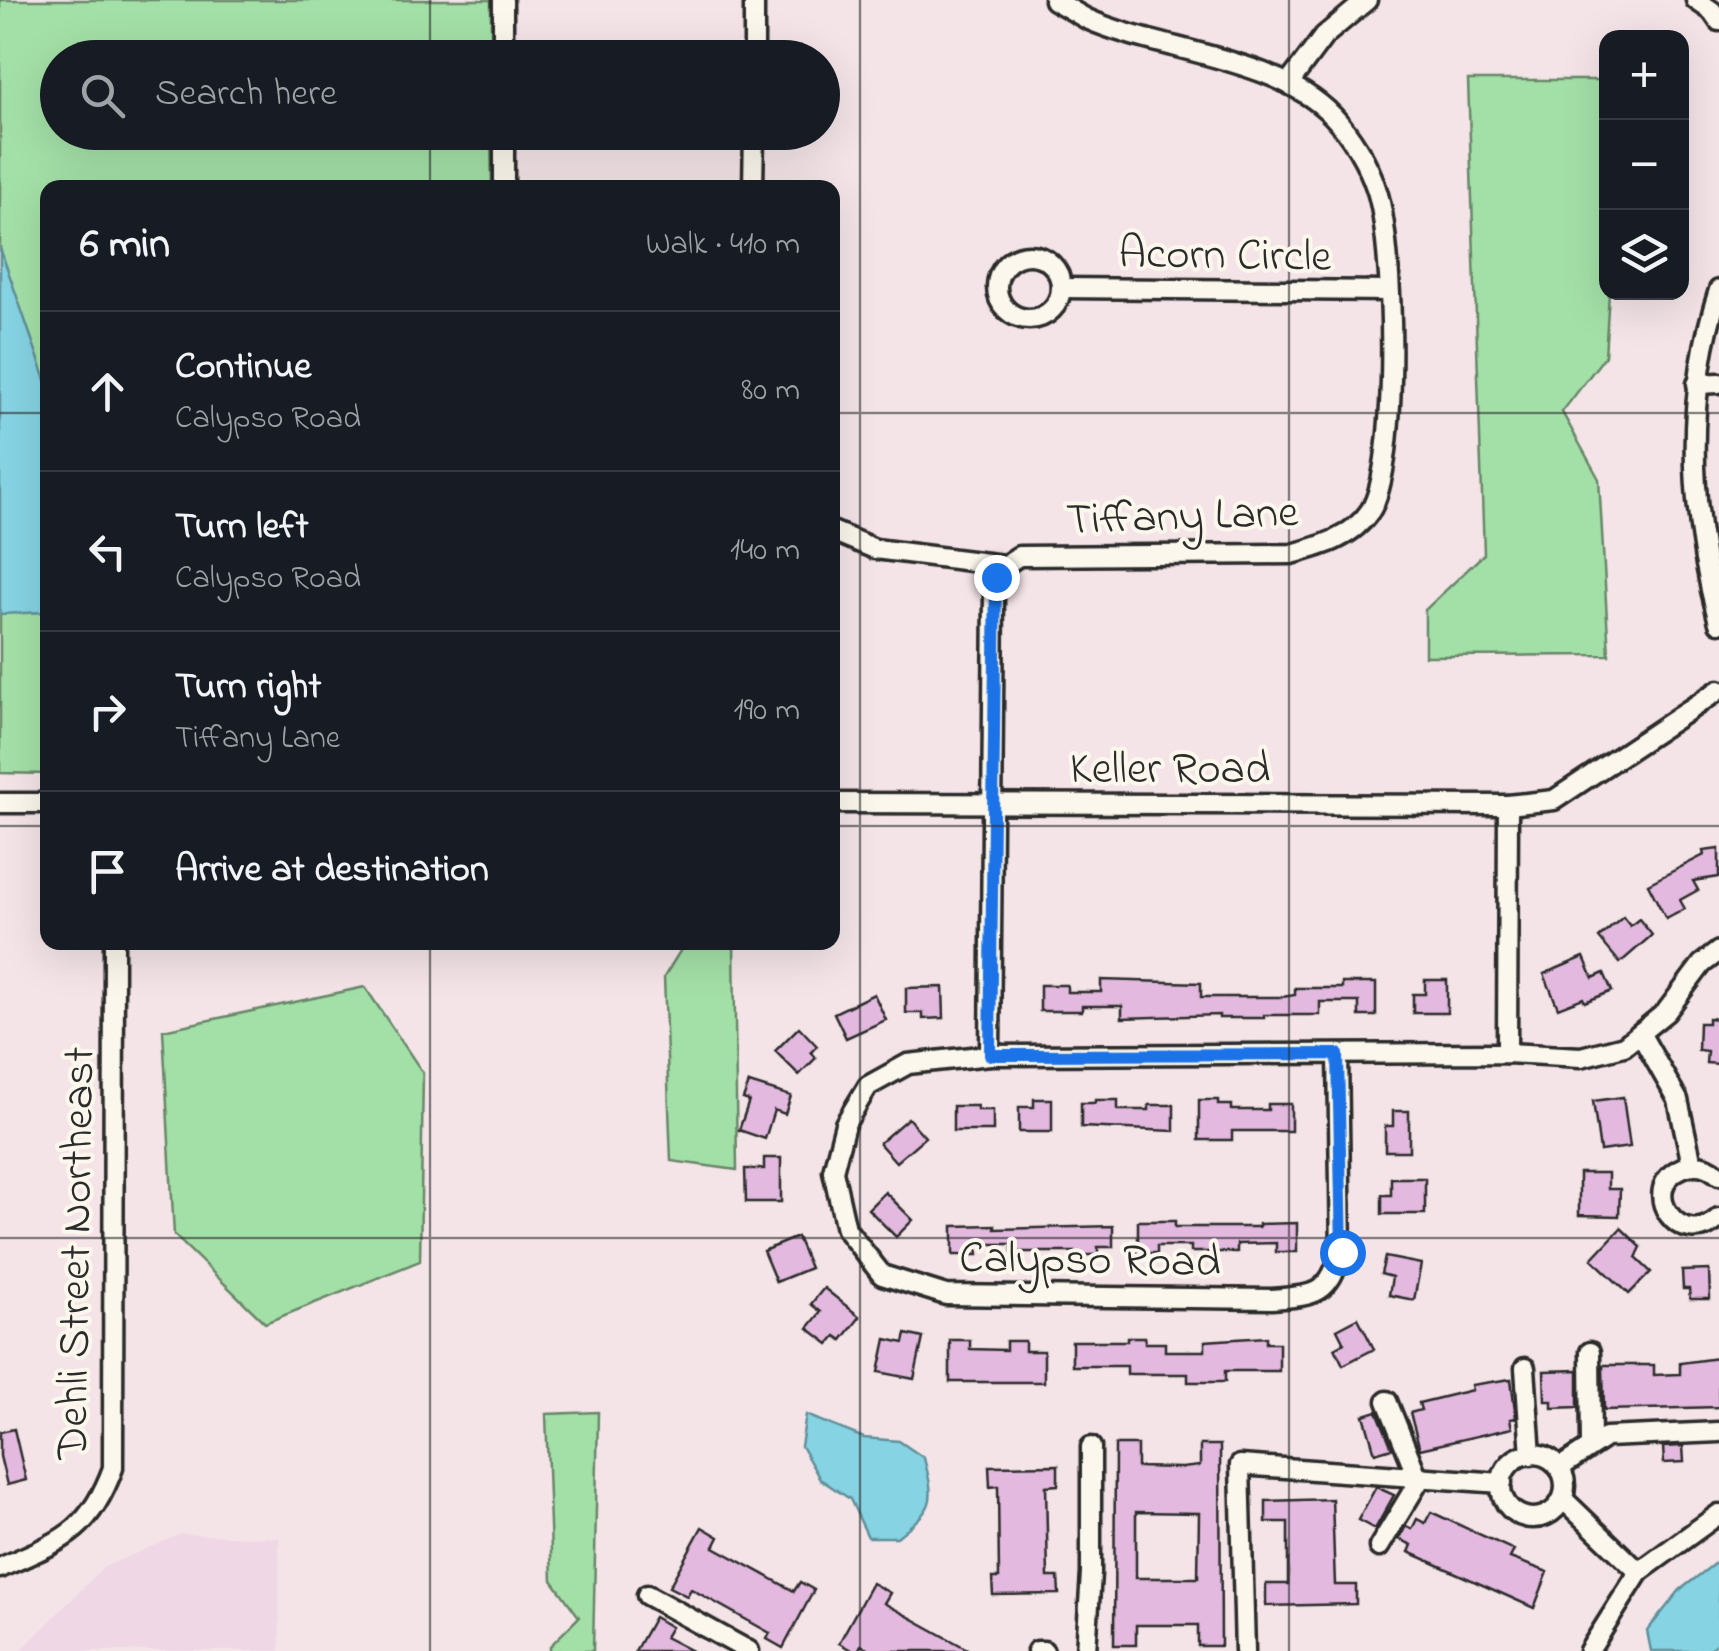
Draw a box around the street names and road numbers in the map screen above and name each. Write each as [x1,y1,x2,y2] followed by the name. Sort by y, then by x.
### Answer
[1118,222,1333,292] street label: Acorn Circle
[1065,481,1300,555] street label: Tiffany Lane
[1070,738,1270,804] street label: Keller Road
[41,1046,115,1461] street label: Dehli Street Northeast
[959,1227,1221,1297] street label: Calypso Road

